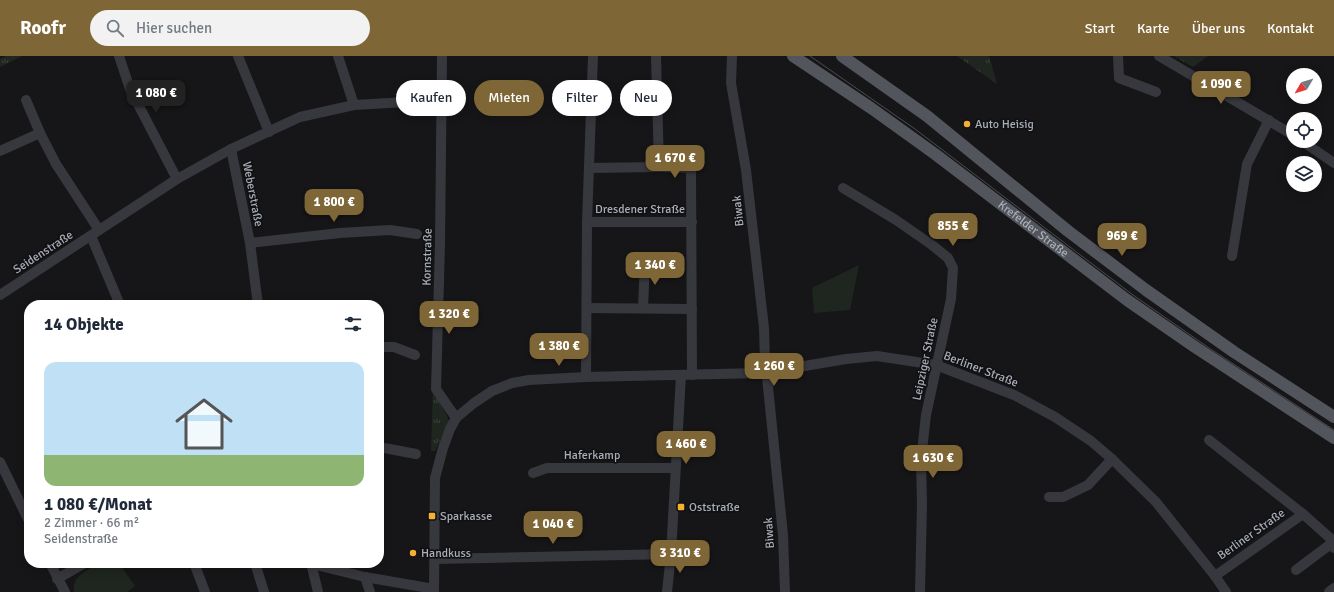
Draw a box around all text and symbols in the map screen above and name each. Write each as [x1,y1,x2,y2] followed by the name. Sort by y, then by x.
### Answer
[90,10,370,46] search box
[20,16,66,40] text: Roofr
[104,17,126,39] icon: search
[136,19,212,37] text: Hier suchen
[1085,20,1115,37] text: Start
[1137,20,1170,37] text: Karte
[1192,20,1245,37] text: Über uns
[1267,20,1314,37] text: Kontakt
[1286,68,1322,104] north arrow
[1286,68,1322,192] map controls
[1184,71,1258,105] pin: 1 090 €
[1201,76,1241,92] text: 1 090 €
[119,80,193,114] pin: 1 080 €
[396,80,466,116] chip: Kaufen
[474,80,544,116] chip: Mieten
[552,80,612,116] chip: Filter
[620,80,672,116] chip: Neu
[136,85,176,101] text: 1 080 €
[1286,112,1322,148] button: locate
[975,117,1034,132] place label: Auto Heisig
[962,119,972,129] marker: Auto Heisig
[638,145,712,179] pin: 1 670 €
[655,150,695,166] text: 1 670 €
[1286,156,1322,192] button: layers
[239,160,266,228] street label: Weberstraße
[297,189,371,223] pin: 1 800 €
[314,194,354,210] text: 1 800 €
[729,195,748,227] street label: Biwak
[995,197,1071,261] street label: Krefelder Straße
[595,202,685,217] street label: Dresdener Straße
[925,213,981,247] pin: 855 €
[938,218,968,234] text: 855 €
[1094,223,1150,257] pin: 969 €
[11,228,76,277] street label: Seidenstraße
[419,228,436,286] street label: Kornstraße
[1107,228,1137,244] text: 969 €
[618,252,692,286] pin: 1 340 €
[635,257,675,273] text: 1 340 €
[412,301,486,335] pin: 1 320 €
[429,306,469,322] text: 1 320 €
[342,313,364,335] icon: filters
[44,314,124,335] text: 14 Objekte
[909,316,942,402] street label: Leipziger Straße
[522,333,596,367] pin: 1 380 €
[539,338,579,354] text: 1 380 €
[941,348,1020,391] street label: Berliner Straße
[737,353,811,387] pin: 1 260 €
[754,358,794,374] text: 1 260 €
[168,388,240,460] icon: home
[649,431,723,465] pin: 1 460 €
[666,436,706,452] text: 1 460 €
[896,445,970,479] pin: 1 630 €
[564,448,620,463] street label: Haferkamp
[913,450,953,466] text: 1 630 €
[44,494,152,515] text: 1 080 €/Monat
[689,500,740,515] place label: Oststraße
[676,502,686,512] marker: Oststraße
[1215,506,1288,563] street label: Berliner Straße
[440,509,492,524] place label: Sparkasse
[427,511,437,521] marker: Sparkasse
[516,511,590,545] pin: 1 040 €
[44,515,139,531] text: 2 Zimmer · 66 m²
[533,516,573,532] text: 1 040 €
[761,517,778,549] street label: Biwak
[44,531,118,547] text: Seidenstraße
[643,540,717,574] pin: 3 310 €
[660,545,700,561] text: 3 310 €
[421,546,471,561] place label: Handkuss
[408,548,418,558] marker: Handkuss

